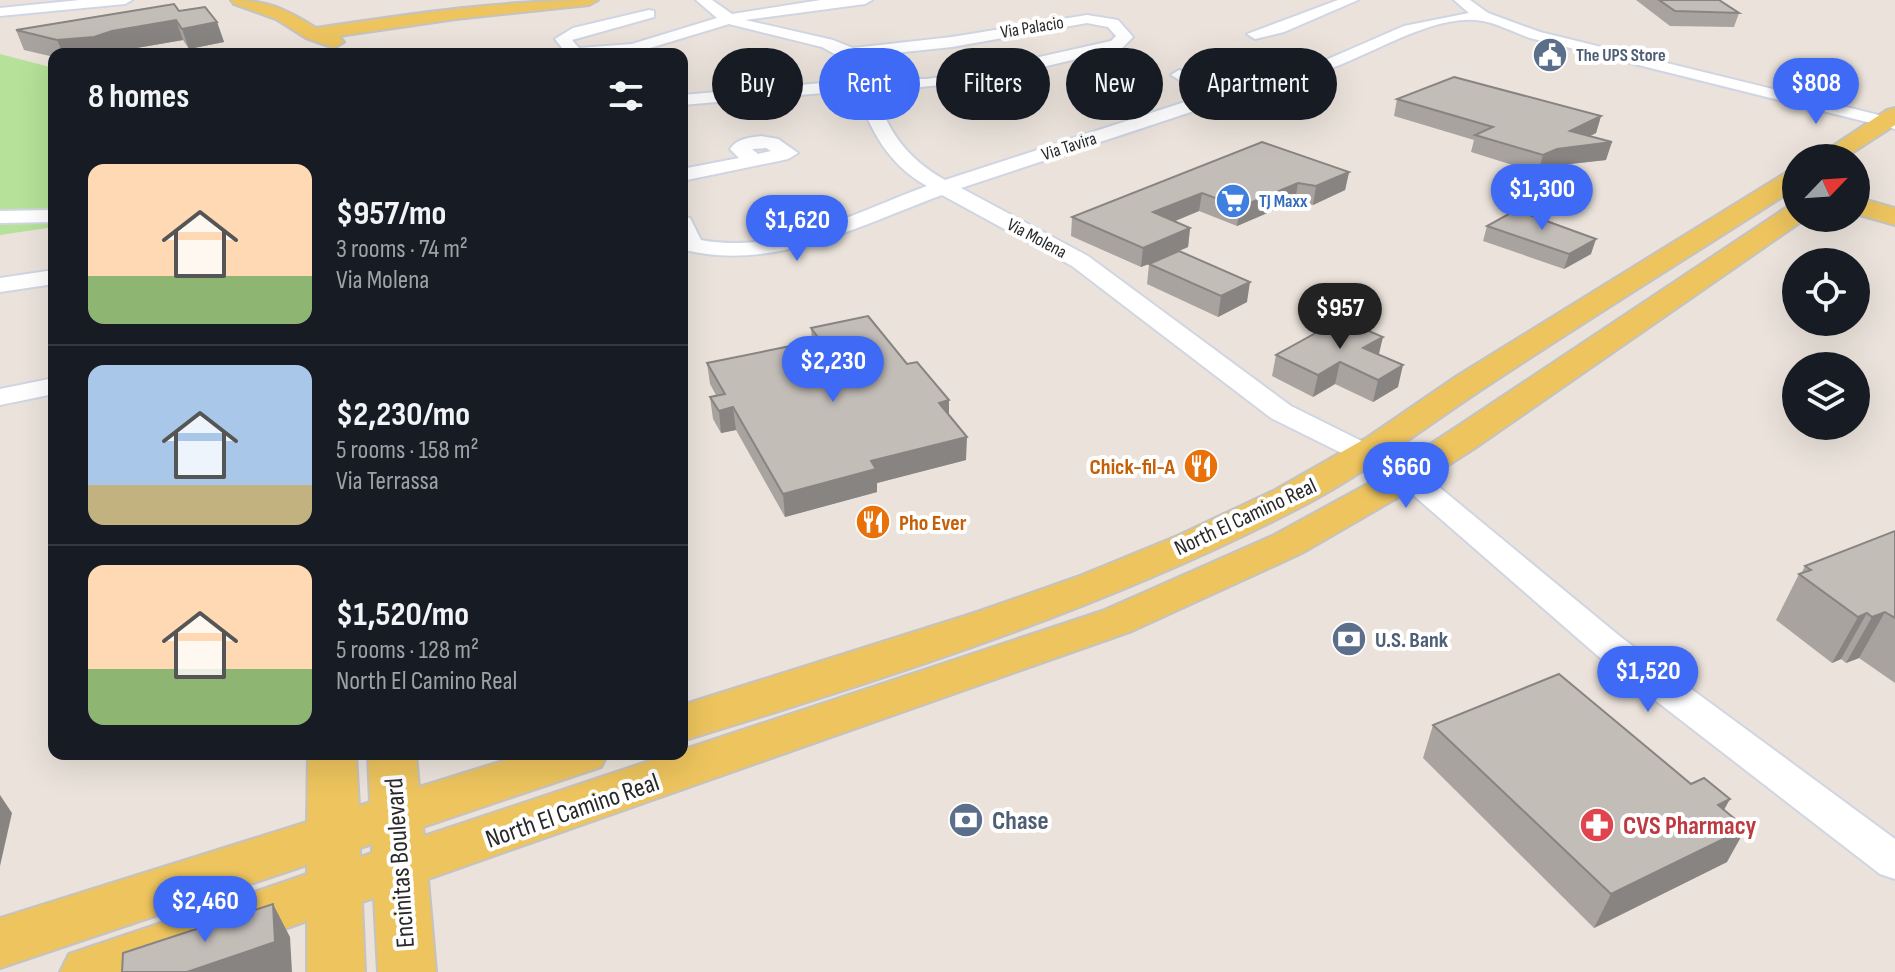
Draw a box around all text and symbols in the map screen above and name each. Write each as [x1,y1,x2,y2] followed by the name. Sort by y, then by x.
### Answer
[999,12,1065,43] street label: Via Palacio
[1531,36,1569,74] public building icon: The UPS Store
[1576,45,1666,66] place label: The UPS Store
[712,48,803,120] chip: Buy
[819,48,920,120] chip: Rent
[936,48,1050,120] chip: Filters
[1066,48,1163,120] chip: New
[1179,48,1337,120] chip: Apartment
[1769,58,1863,126] pin: $808
[1791,68,1841,99] text: $808
[604,74,648,118] icon: filters
[88,76,189,117] text: 8 homes
[1039,128,1099,165] street label: Via Tavira
[1782,144,1870,232] north arrow
[1782,144,1870,440] map controls
[1477,164,1607,232] pin: $1,300
[1509,174,1575,205] text: $1,300
[1214,182,1252,220] supermarket icon: TJ Maxx
[1259,191,1308,212] place label: TJ Maxx
[336,193,446,234] text: $957/mo
[732,195,862,263] pin: $1,620
[152,196,248,292] icon: home
[764,205,830,236] text: $1,620
[1003,214,1070,263] street label: Via Molena
[336,234,468,265] text: 3 rooms · 74 m²
[1782,248,1870,336] button: locate
[336,265,429,296] text: Via Molena
[1293,283,1387,351] pin: $957
[1316,293,1364,324] text: $957
[768,336,898,404] pin: $2,230
[800,346,866,377] text: $2,230
[1782,352,1870,440] button: layers
[336,394,470,435] text: $2,230/mo
[152,397,248,493] icon: home
[336,435,479,466] text: 5 rooms · 158 m²
[1359,442,1453,510] pin: $660
[1182,447,1220,485] restaurant icon: Chick-fil-A
[1381,452,1431,483] text: $660
[1090,454,1176,481] place label: Chick-fil-A
[336,466,439,497] text: Via Terrassa
[1170,473,1321,562] street label: North El Camino Real
[854,503,892,541] restaurant icon: Pho Ever
[899,510,967,537] place label: Pho Ever
[336,594,469,635] text: $1,520/mo
[152,597,248,693] icon: home
[1330,620,1368,658] bank icon: U.S. Bank
[1375,627,1449,654] place label: U.S. Bank
[336,635,479,666] text: 5 rooms · 128 m²
[1583,646,1713,714] pin: $1,520
[1615,656,1681,687] text: $1,520
[336,666,517,697] text: North El Camino Real
[482,767,663,856] street label: North El Camino Real
[379,777,422,949] street label: Encinitas Boulevard
[947,801,985,839] bank icon: Chase
[992,806,1049,837] place label: Chase
[1578,806,1616,844] pharmacy icon: CVS Pharmacy
[1623,811,1757,842] place label: CVS Pharmacy
[140,876,270,944] pin: $2,460
[171,886,239,917] text: $2,460

